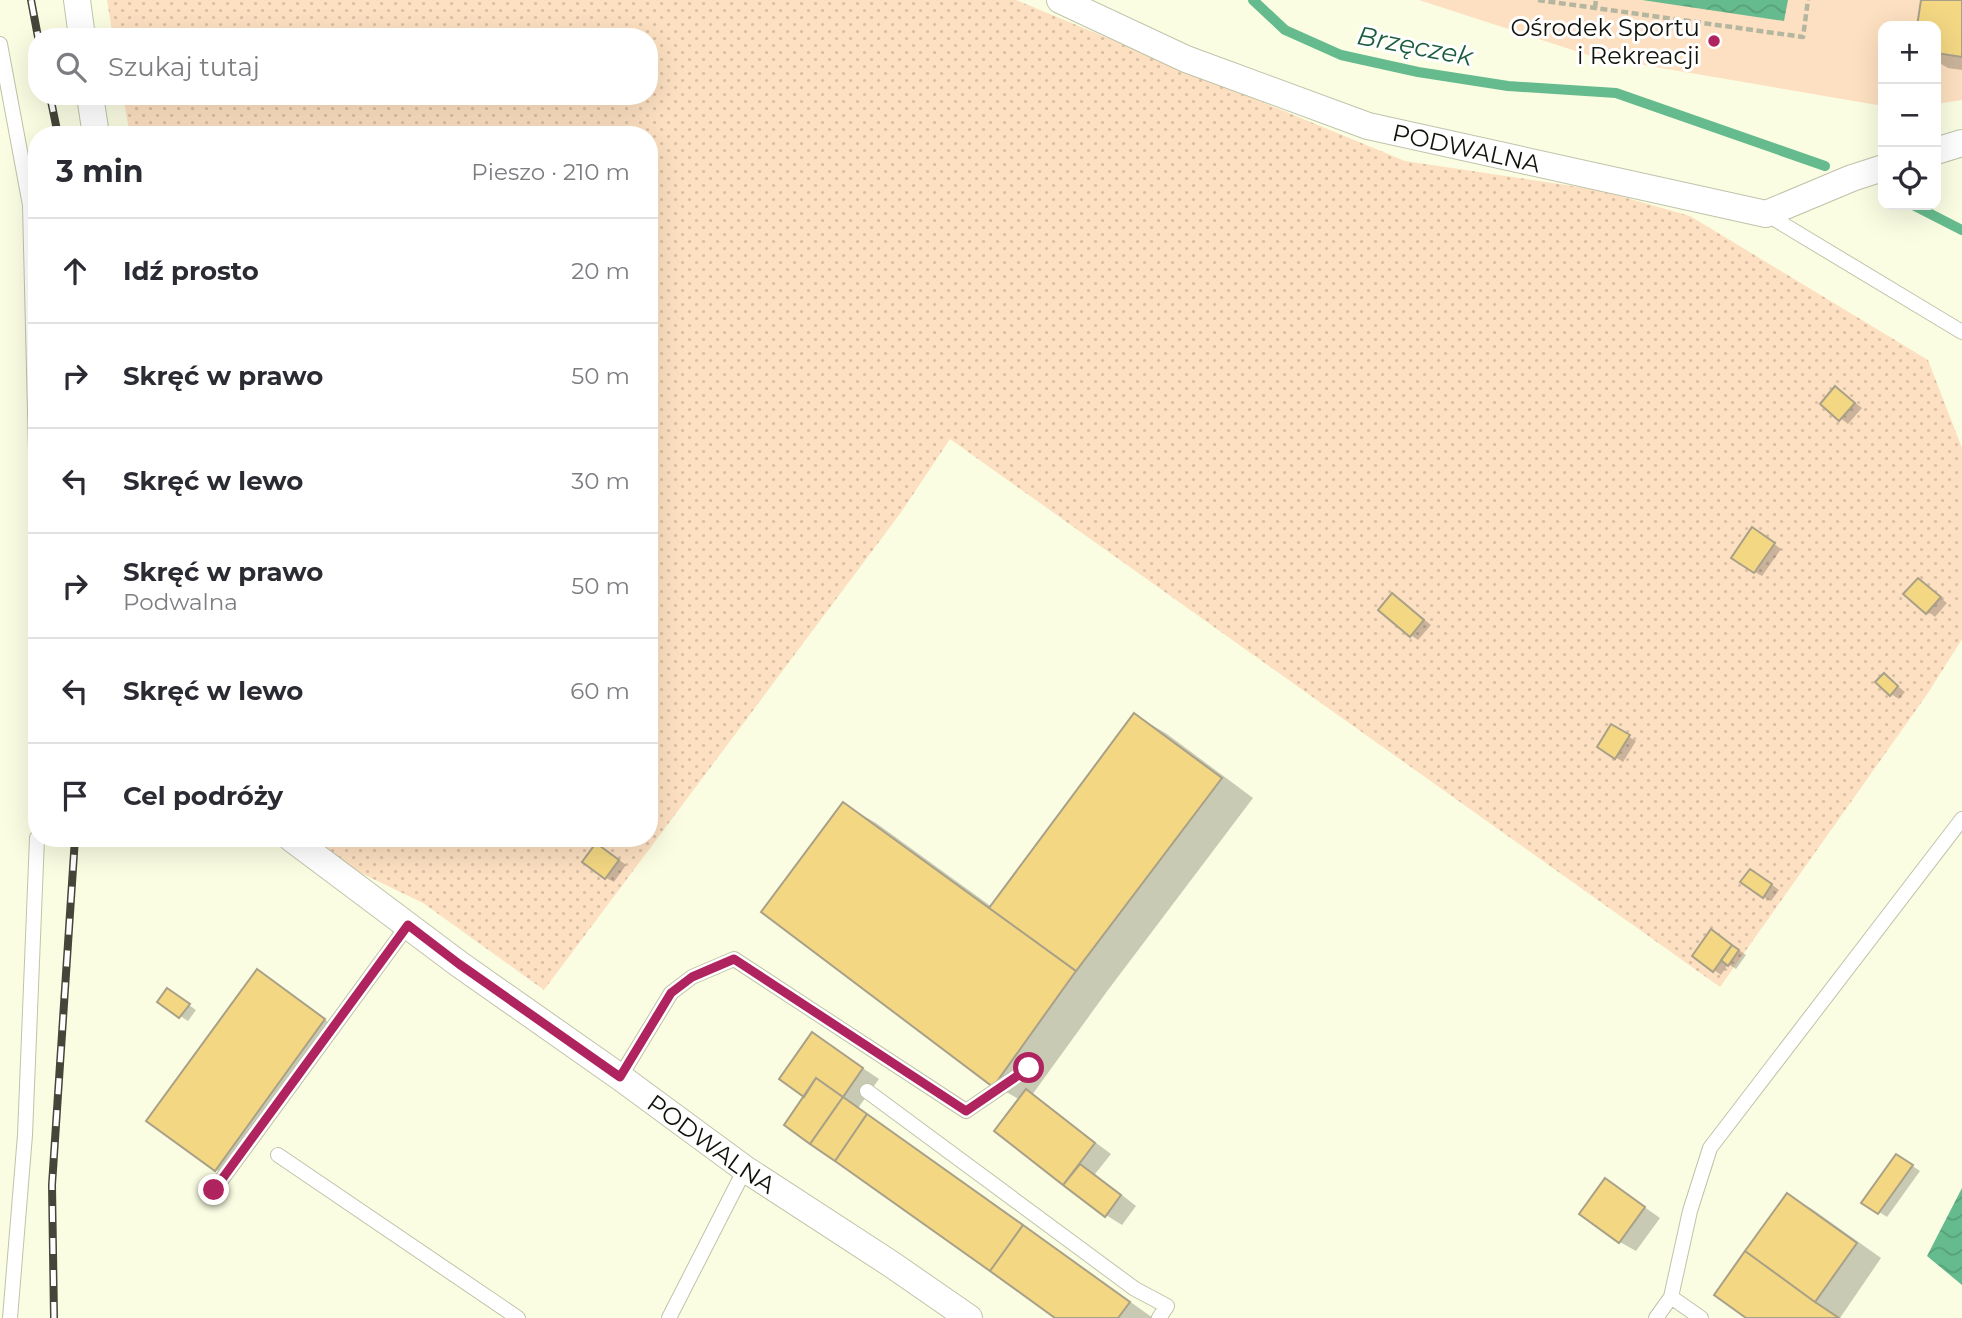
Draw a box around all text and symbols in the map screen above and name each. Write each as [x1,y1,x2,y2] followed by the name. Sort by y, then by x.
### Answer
[1510,13,1700,70] place label: Ośrodek Sportu i Rekreacji
[1354,19,1477,73] water label: Brzęczek
[1878,21,1941,210] map controls
[1878,21,1941,84] button: +
[28,28,658,105] search box
[1706,33,1722,49] marker: Ośrodek Sportu i Rekreacji
[52,48,90,86] icon: search
[108,51,260,83] text: Szukaj tutaj
[1878,84,1941,147] button: −
[1390,117,1544,178] street label: PODWALNA
[1878,147,1941,210] button: locate
[56,153,143,190] text: 3 min
[471,158,630,186] text: Pieszo · 210 m
[56,252,94,290] icon: ahead
[123,255,259,287] text: Idź prosto
[571,257,630,285] text: 20 m
[56,357,94,395] icon: right
[123,360,323,392] text: Skręć w prawo
[571,362,630,390] text: 50 m
[56,462,94,500] icon: left
[123,465,303,497] text: Skręć w lewo
[571,467,630,495] text: 30 m
[123,556,323,588] text: Skręć w prawo
[56,567,94,605] icon: right
[571,572,630,600] text: 50 m
[123,588,238,616] text: Podwalna
[56,672,94,710] icon: left
[123,675,303,707] text: Skręć w lewo
[570,677,630,705] text: 60 m
[56,777,94,815] icon: arrive
[123,780,283,812] text: Cel podróży
[1013,1052,1044,1083] route start
[642,1088,782,1200] street label: PODWALNA
[198,1174,229,1205] route end

